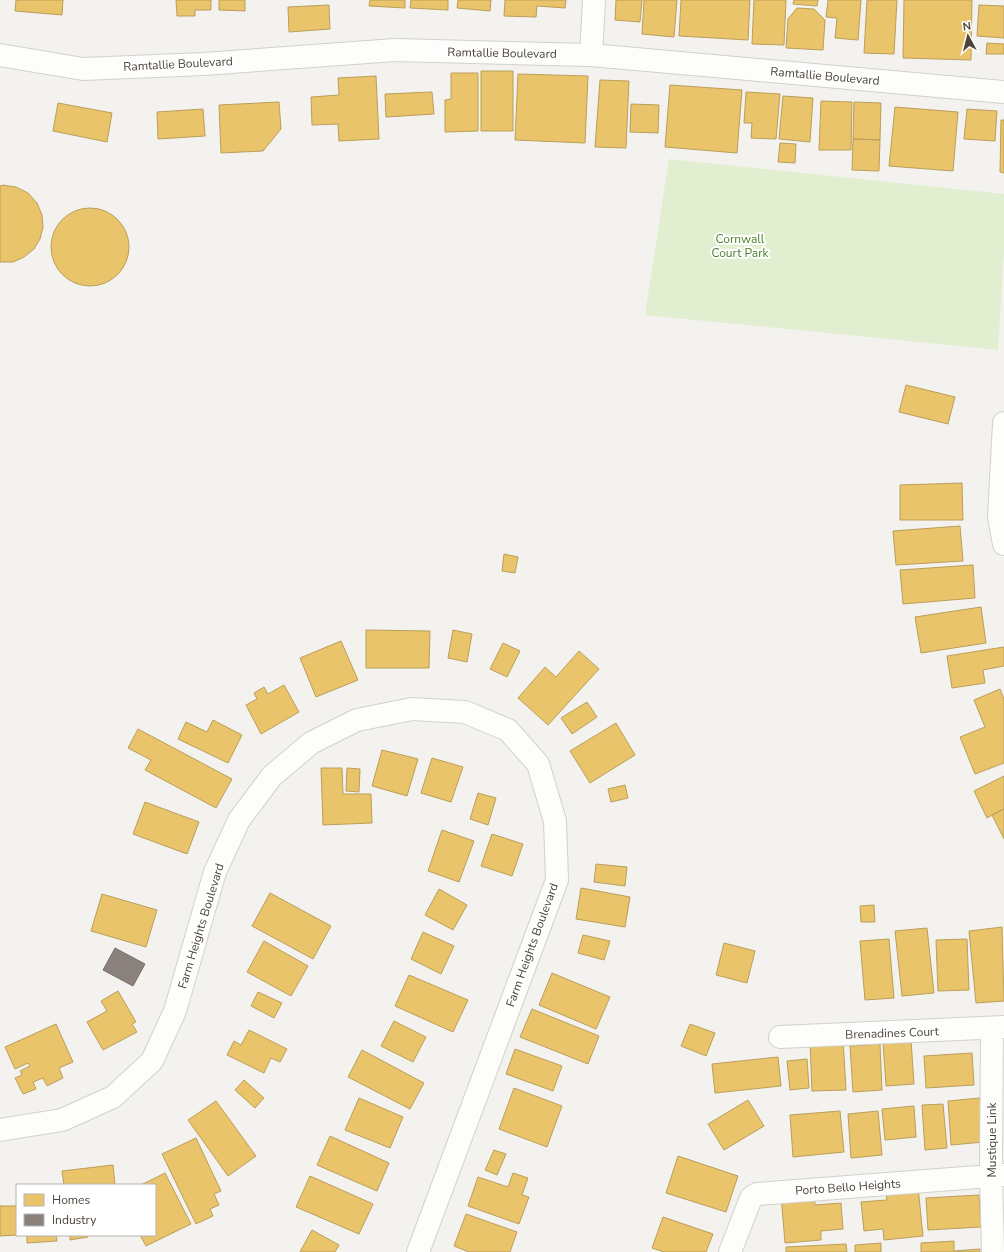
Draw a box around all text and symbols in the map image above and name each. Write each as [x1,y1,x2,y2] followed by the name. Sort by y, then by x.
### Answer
[948,16,988,56] north arrow
[962,19,972,35] text: N
[447,44,557,62] street label: Ramtallie Boulevard
[123,53,233,75] street label: Ramtallie Boulevard
[770,63,880,89] street label: Ramtallie Boulevard
[712,231,769,261] park label: Cornwall Court Park
[174,861,228,991] street label: Farm Heights Boulevard
[502,881,562,1009] street label: Farm Heights Boulevard
[845,1023,940,1043] street label: Brenadines Court
[984,1102,1000,1178] street label: Mustique Link
[795,1175,902,1199] street label: Porto Bello Heights
[16,1184,156,1236] legend
[52,1192,90,1208] text: Homes
[52,1212,97,1228] text: Industry

